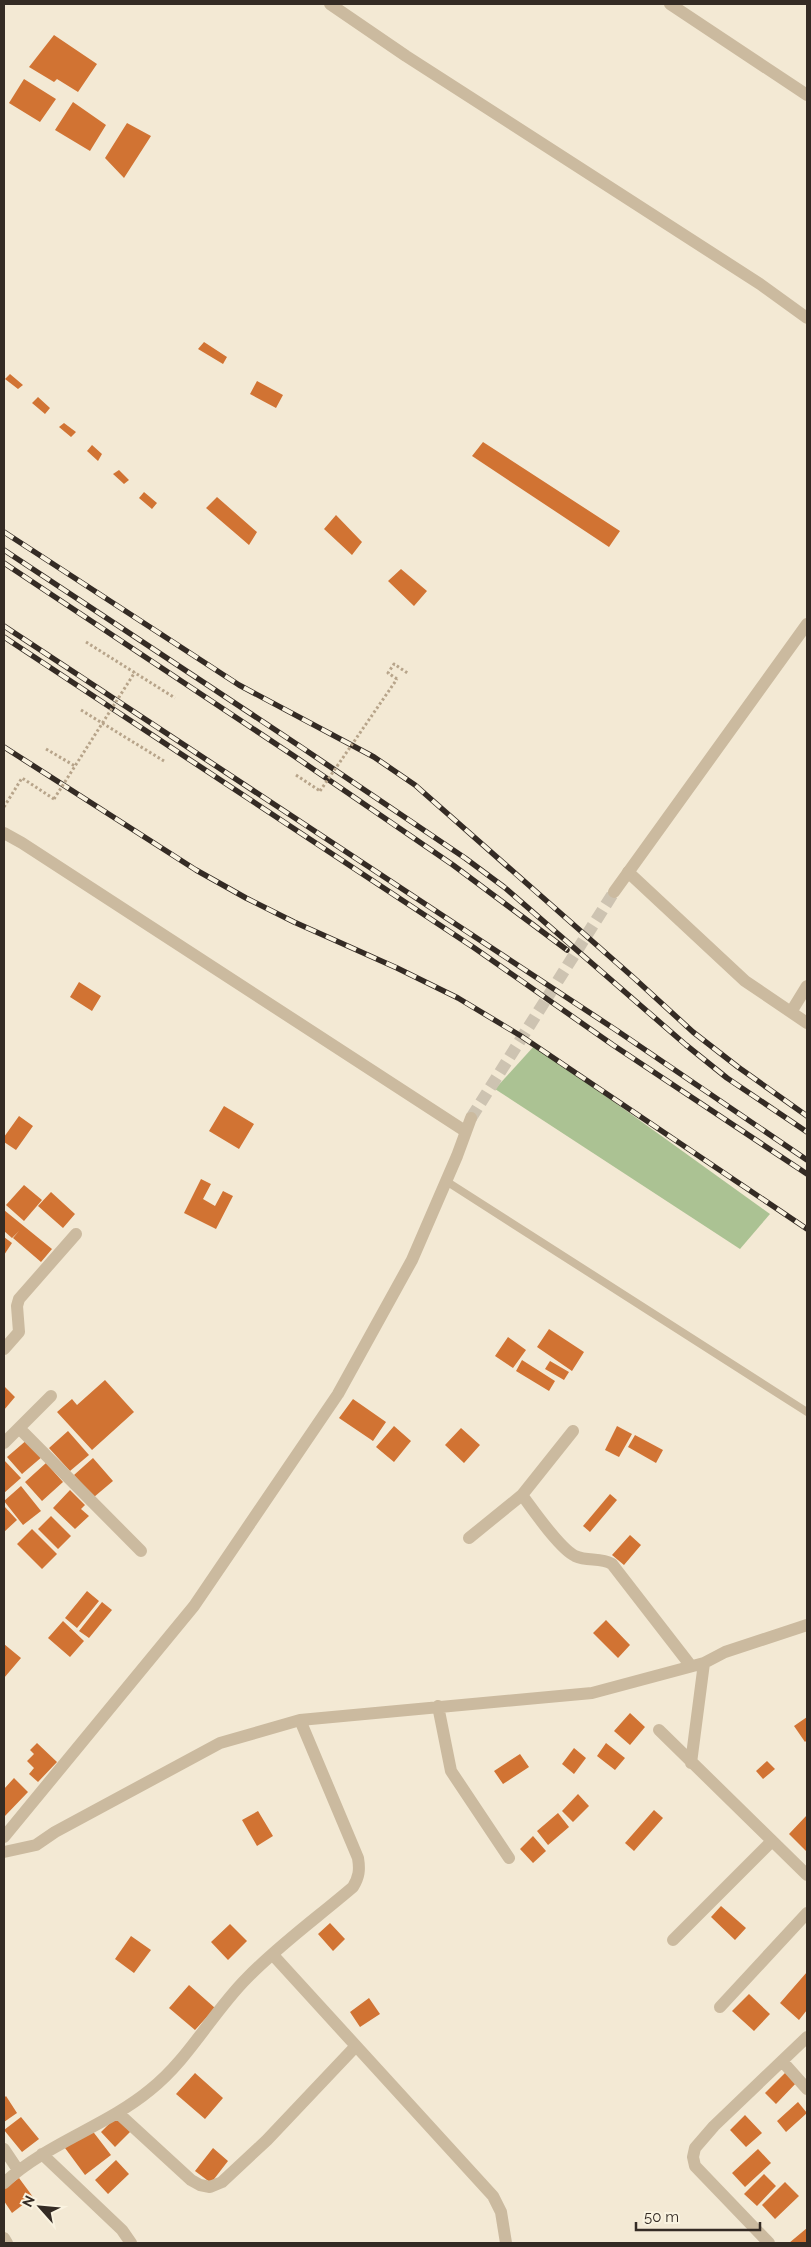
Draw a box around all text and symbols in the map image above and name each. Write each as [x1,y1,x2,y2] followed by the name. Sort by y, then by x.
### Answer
[15,2182,65,2232] north arrow
[19,2193,38,2209] text: N
[636,2200,760,2232] scale bar
[644,2208,679,2226] text: 50 m

